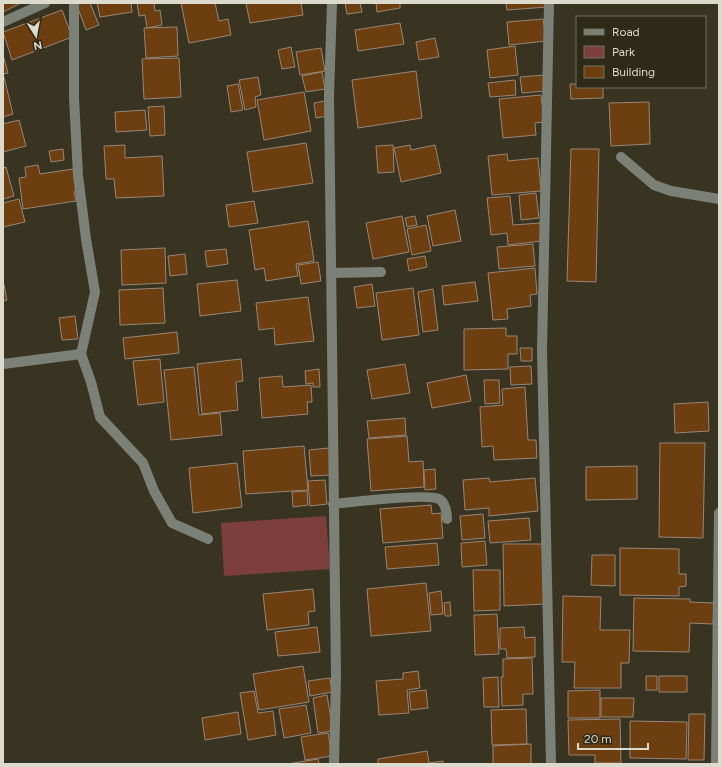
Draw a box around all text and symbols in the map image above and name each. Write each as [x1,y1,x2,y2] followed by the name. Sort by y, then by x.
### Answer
[16,16,56,56] north arrow
[576,16,706,88] legend
[612,25,640,39] text: Road
[32,38,43,53] text: N
[612,45,635,59] text: Park
[612,65,655,79] text: Building
[578,725,648,751] scale bar
[584,732,612,746] text: 20 m

